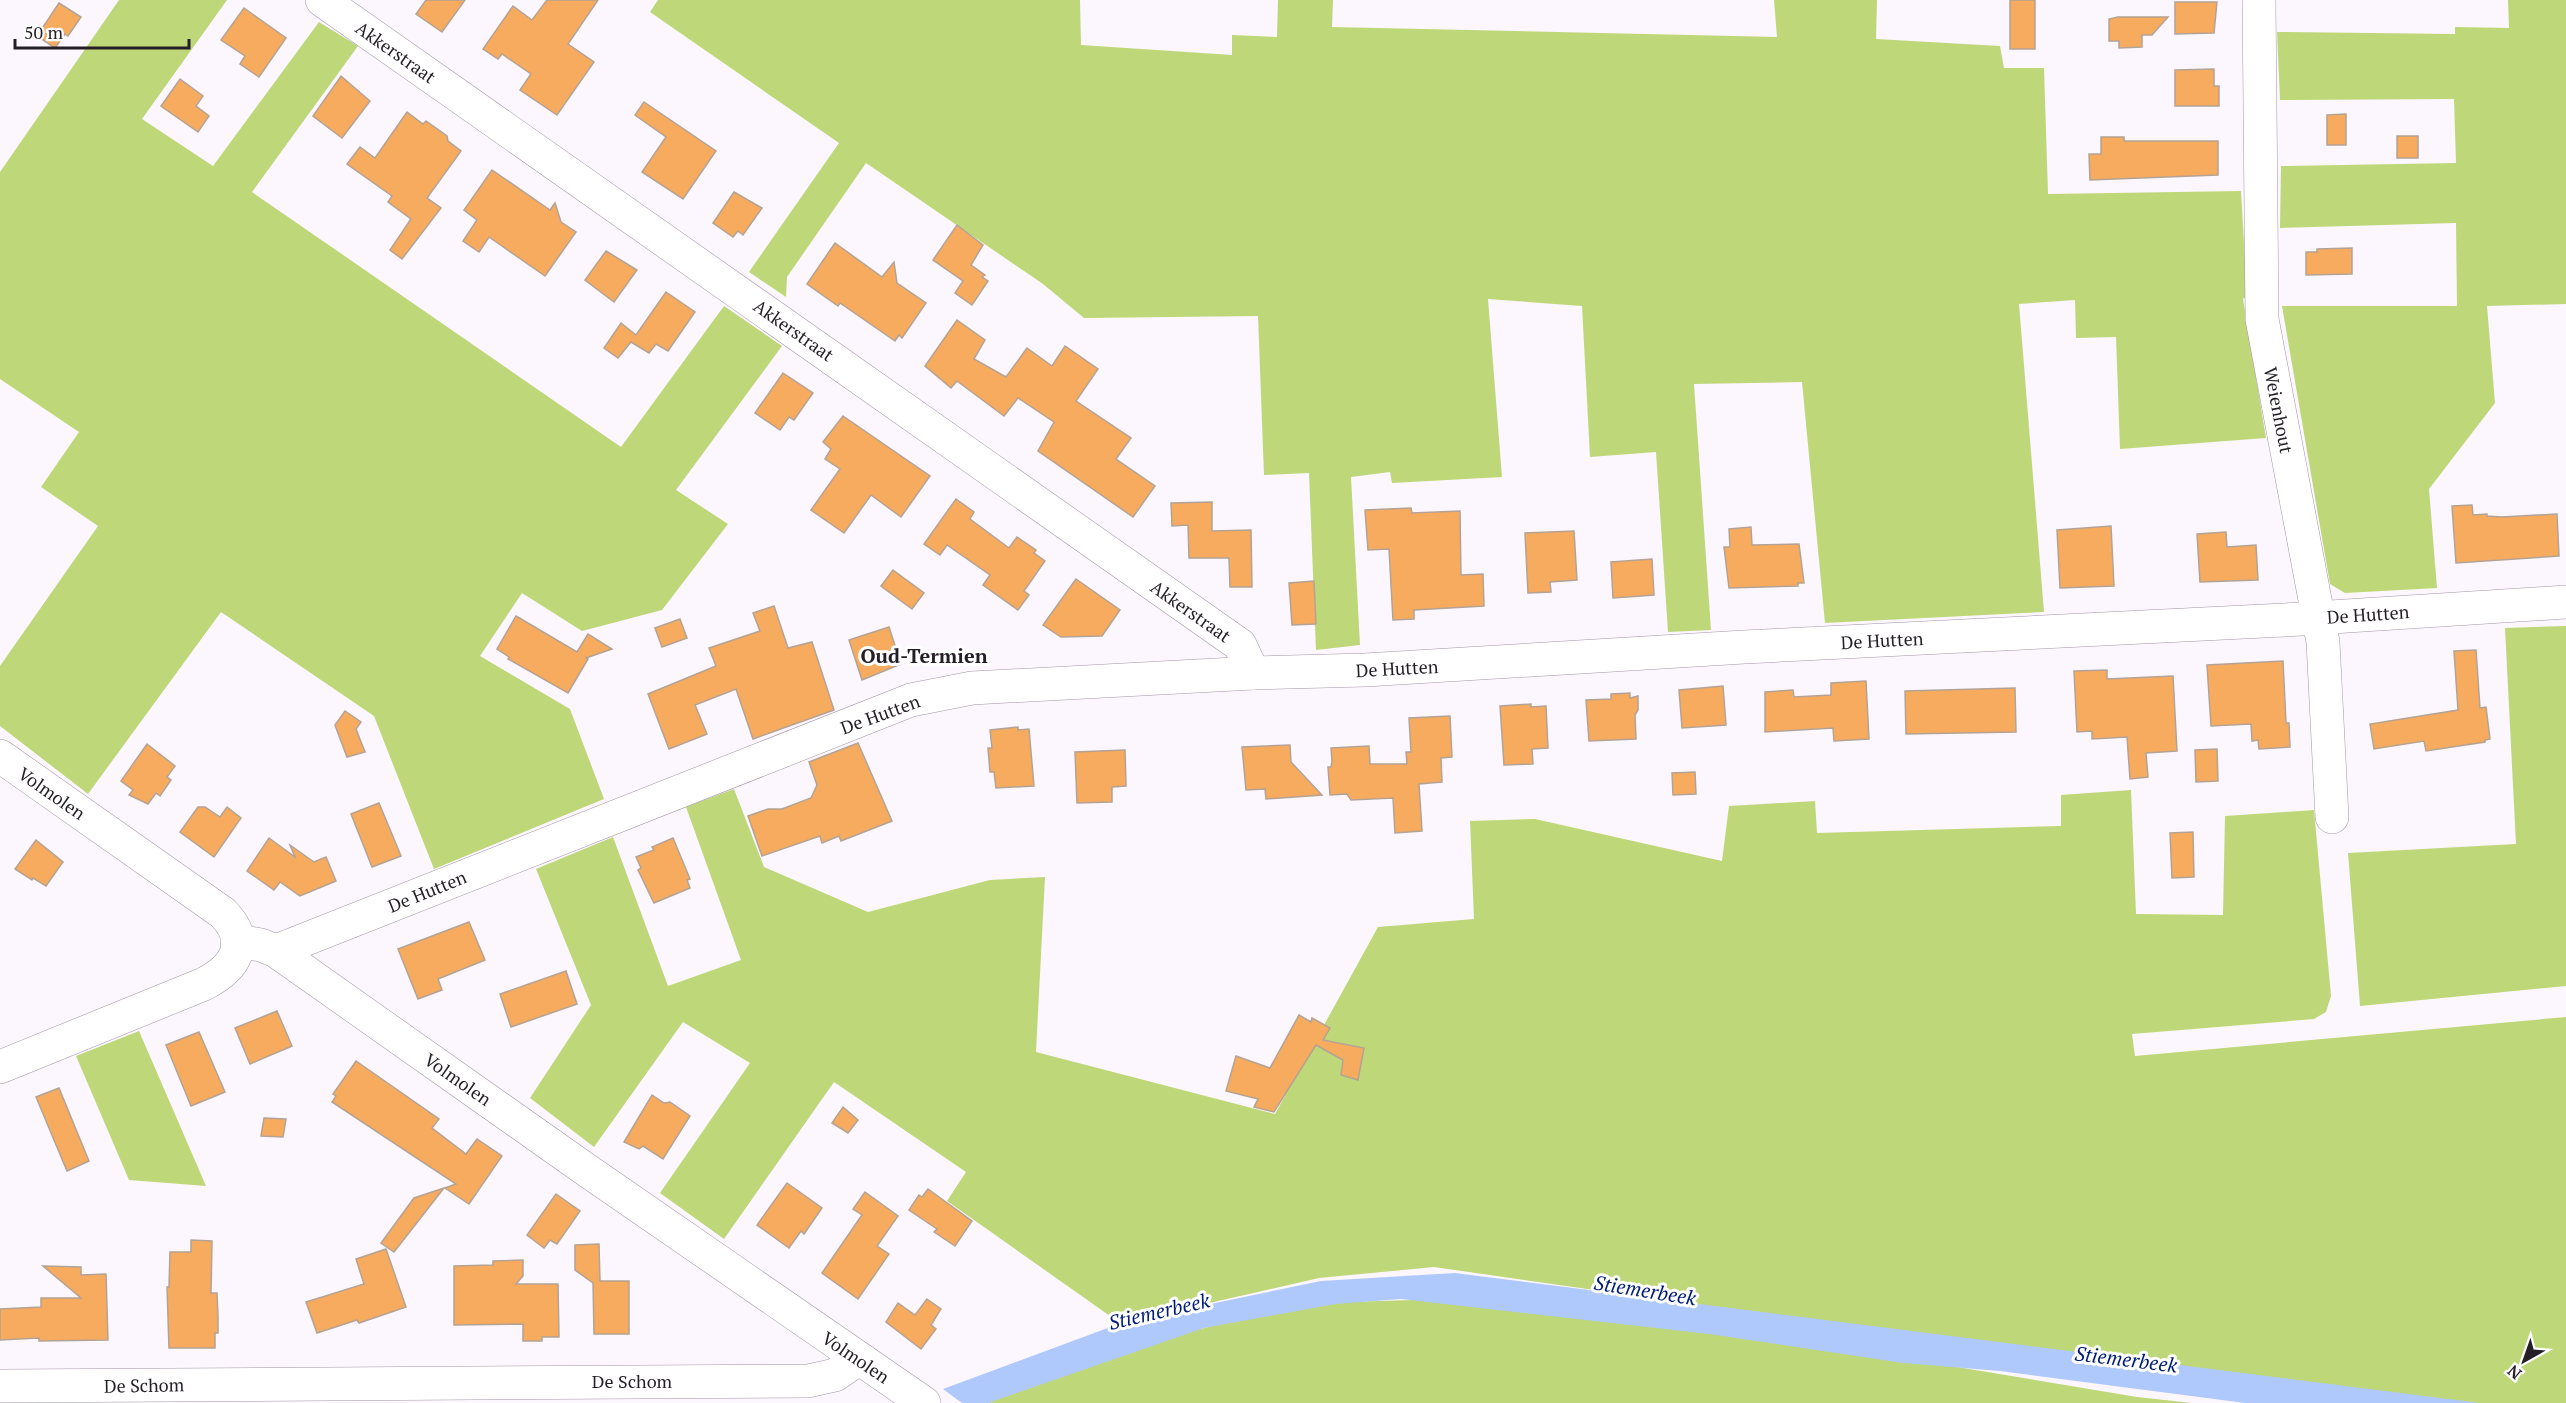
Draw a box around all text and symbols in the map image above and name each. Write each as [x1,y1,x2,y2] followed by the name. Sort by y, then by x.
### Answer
[15,12,189,50] scale bar
[351,16,441,89] street label: Akkerstraat
[24,20,64,44] text: 50 m
[749,294,839,367] street label: Akkerstraat
[2259,365,2299,455] street label: Weienhout
[1146,575,1236,648] street label: Akkerstraat
[2326,599,2410,629] street label: De Hutten
[1840,626,1924,654] street label: De Hutten
[860,642,988,669] district label: Oud-Termien
[1355,654,1439,682] street label: De Hutten
[837,688,923,739] street label: De Hutten
[14,761,91,825] street label: Volmolen
[384,864,470,918] street label: De Hutten
[420,1047,497,1111] street label: Volmolen
[1592,1269,1698,1311] water label: Stiemerbeek
[1106,1286,1213,1336] water label: Stiemerbeek
[817,1326,895,1389] street label: Volmolen
[2494,1331,2554,1391] north arrow
[2073,1339,2179,1379] water label: Stiemerbeek
[2503,1360,2526,1385] text: N
[592,1369,673,1393] street label: De Schom
[104,1372,185,1398] street label: De Schom

